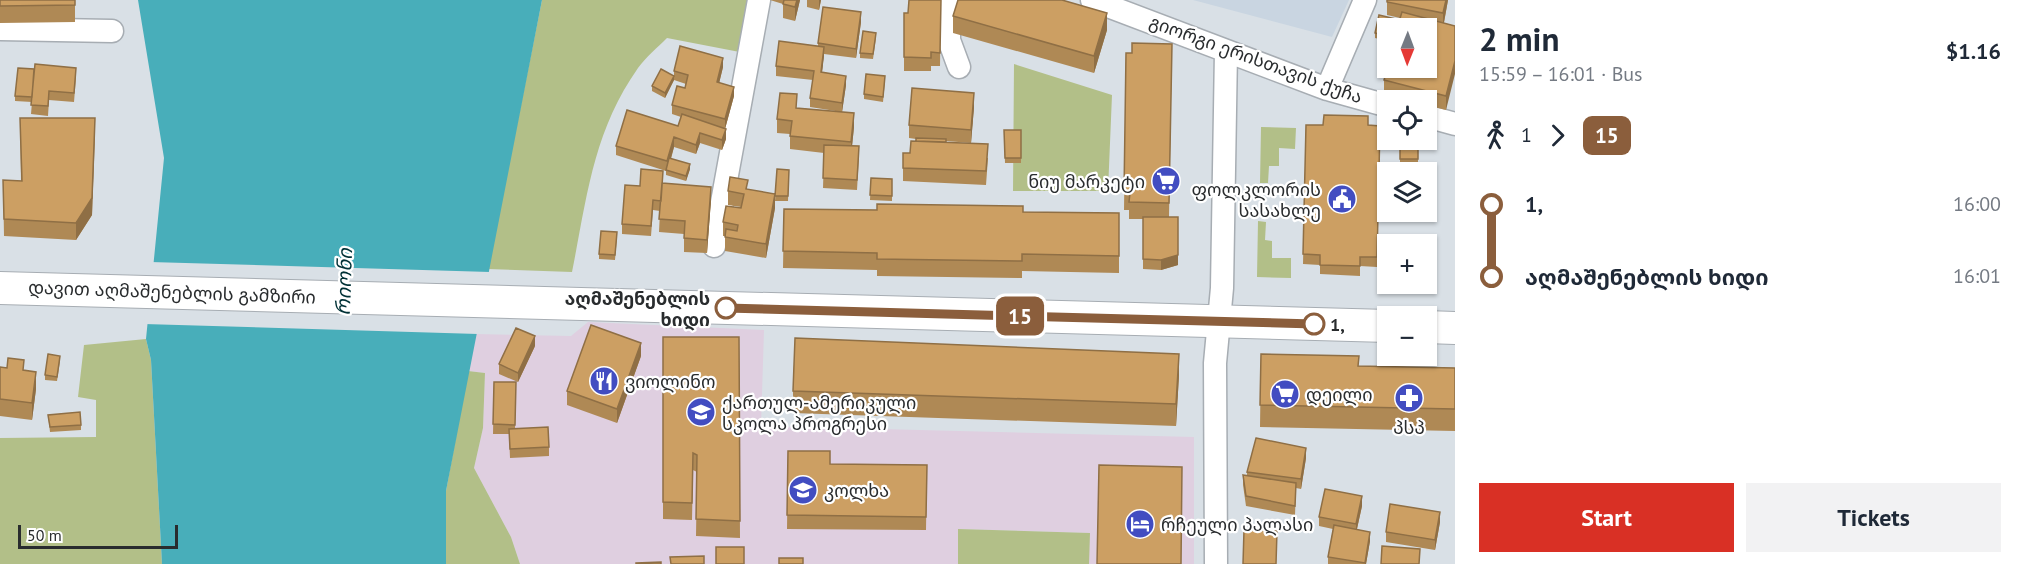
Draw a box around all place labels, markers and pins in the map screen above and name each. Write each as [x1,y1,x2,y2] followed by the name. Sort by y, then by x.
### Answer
[1150,165,1182,197] supermarket icon: ნიუ მარკეტი
[1028,170,1145,193] place label: ნიუ მარკეტი
[1192,178,1321,222] place label: ფოლკლორის სასახლე
[1326,183,1358,215] public building icon: ფოლკლორის სასახლე
[565,287,710,331] place label: აღმაშენებლის ხიდი
[715,297,737,319] marker: აღმაშენებლის ხიდი
[1303,313,1325,335] marker: 1,
[1330,313,1345,336] place label: 1,
[588,365,620,397] restaurant icon: ვიოლინო
[625,370,715,393] place label: ვიოლინო
[1269,378,1301,410] supermarket icon: დეილი
[1393,382,1425,414] pharmacy icon: პსპ
[1306,383,1373,406] place label: დეილი
[722,391,916,435] place label: ქართულ-ამერიკული სკოლა პროგრესი
[685,396,717,428] school or university icon: ქართულ-ამერიკული სკოლა პროგრესი
[1393,416,1425,439] place label: პსპ
[787,474,819,506] school or university icon: კოლხა
[824,479,889,502] place label: კოლხა
[1124,508,1156,540] hotel icon: რჩეული პალასი
[1161,513,1313,536] place label: რჩეული პალასი

